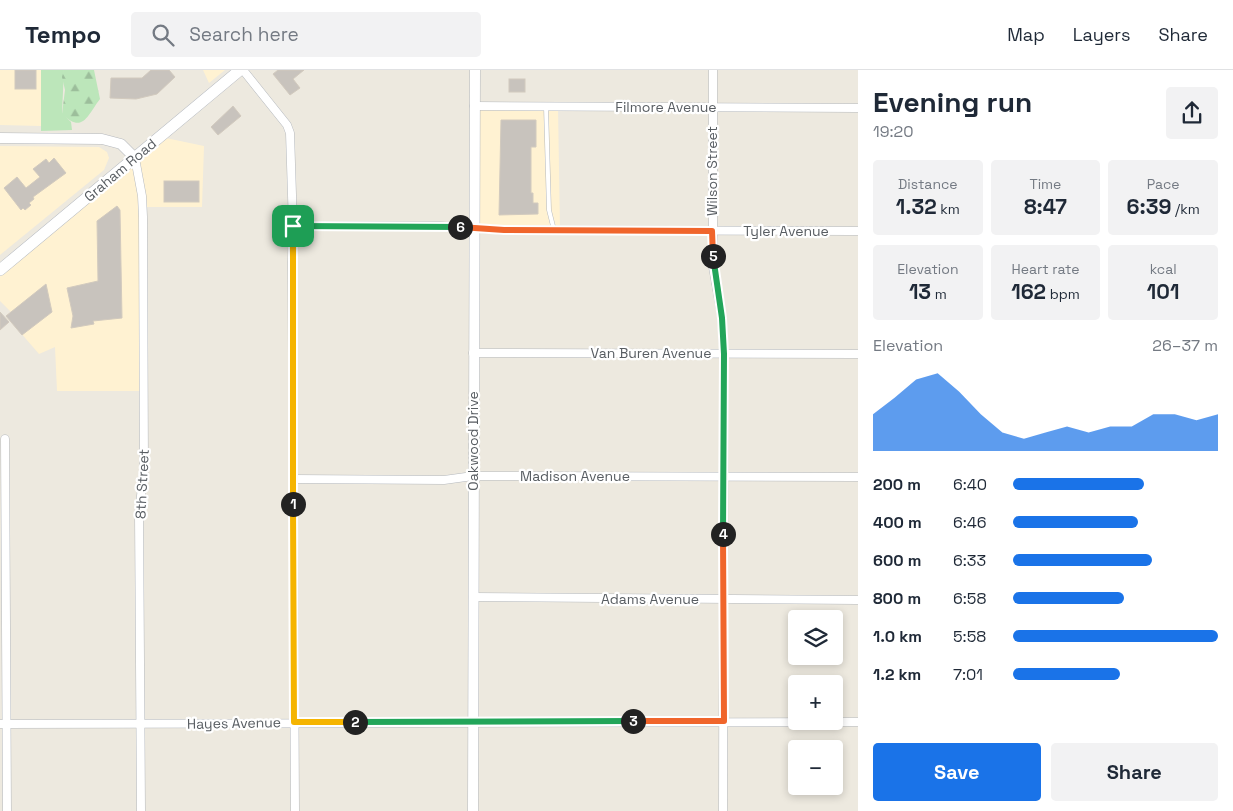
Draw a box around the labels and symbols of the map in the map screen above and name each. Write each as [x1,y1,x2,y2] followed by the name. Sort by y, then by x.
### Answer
[615,98,717,116] street label: Filmore Avenue
[703,126,721,216] street label: Wilson Street
[80,135,160,205] street label: Graham Road
[272,205,314,247] pin
[448,214,472,240] pin: 6
[743,222,829,240] street label: Tyler Avenue
[700,244,726,268] pin: 5
[591,344,711,362] street label: Van Buren Avenue
[464,391,482,491] street label: Oakwood Drive
[131,449,153,519] street label: 8th Street
[520,467,630,485] street label: Madison Avenue
[280,492,306,516] pin: 1
[710,522,736,546] pin: 4
[601,590,699,608] street label: Adams Avenue
[620,708,646,734] pin: 3
[342,710,368,734] pin: 2
[187,713,281,733] street label: Hayes Avenue

